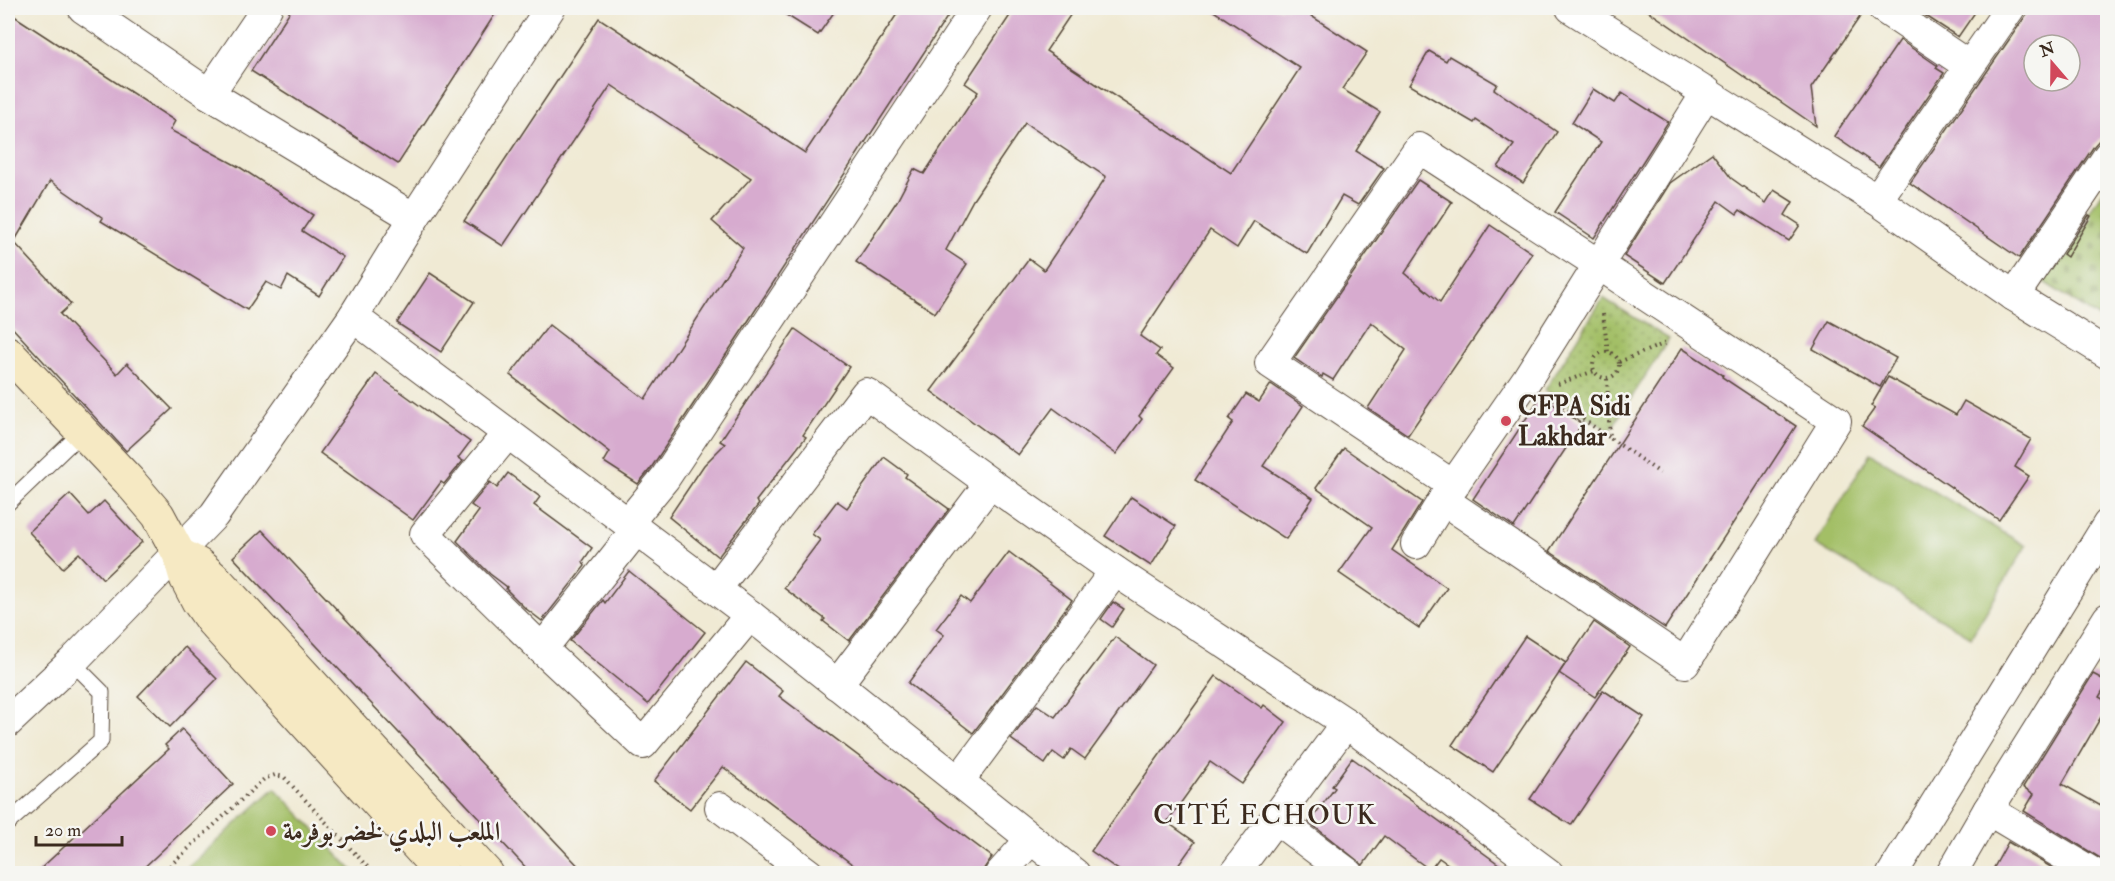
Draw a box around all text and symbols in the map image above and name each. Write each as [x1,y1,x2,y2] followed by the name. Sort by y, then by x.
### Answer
[2022,33,2082,93] north arrow
[2036,38,2058,62] text: N
[1518,391,1631,453] place label: CFPA Sidi Lakhdar
[1499,414,1513,428] marker: CFPA Sidi Lakhdar
[1153,798,1377,833] district label: CITÉ ECHOUK
[36,809,122,847] scale bar
[283,816,500,853] place label: الملعب البلدي لخضر بوفرمة
[45,819,81,842] text: 20 m
[264,824,278,838] marker: الملعب البلدي لخضر بوفرمة

